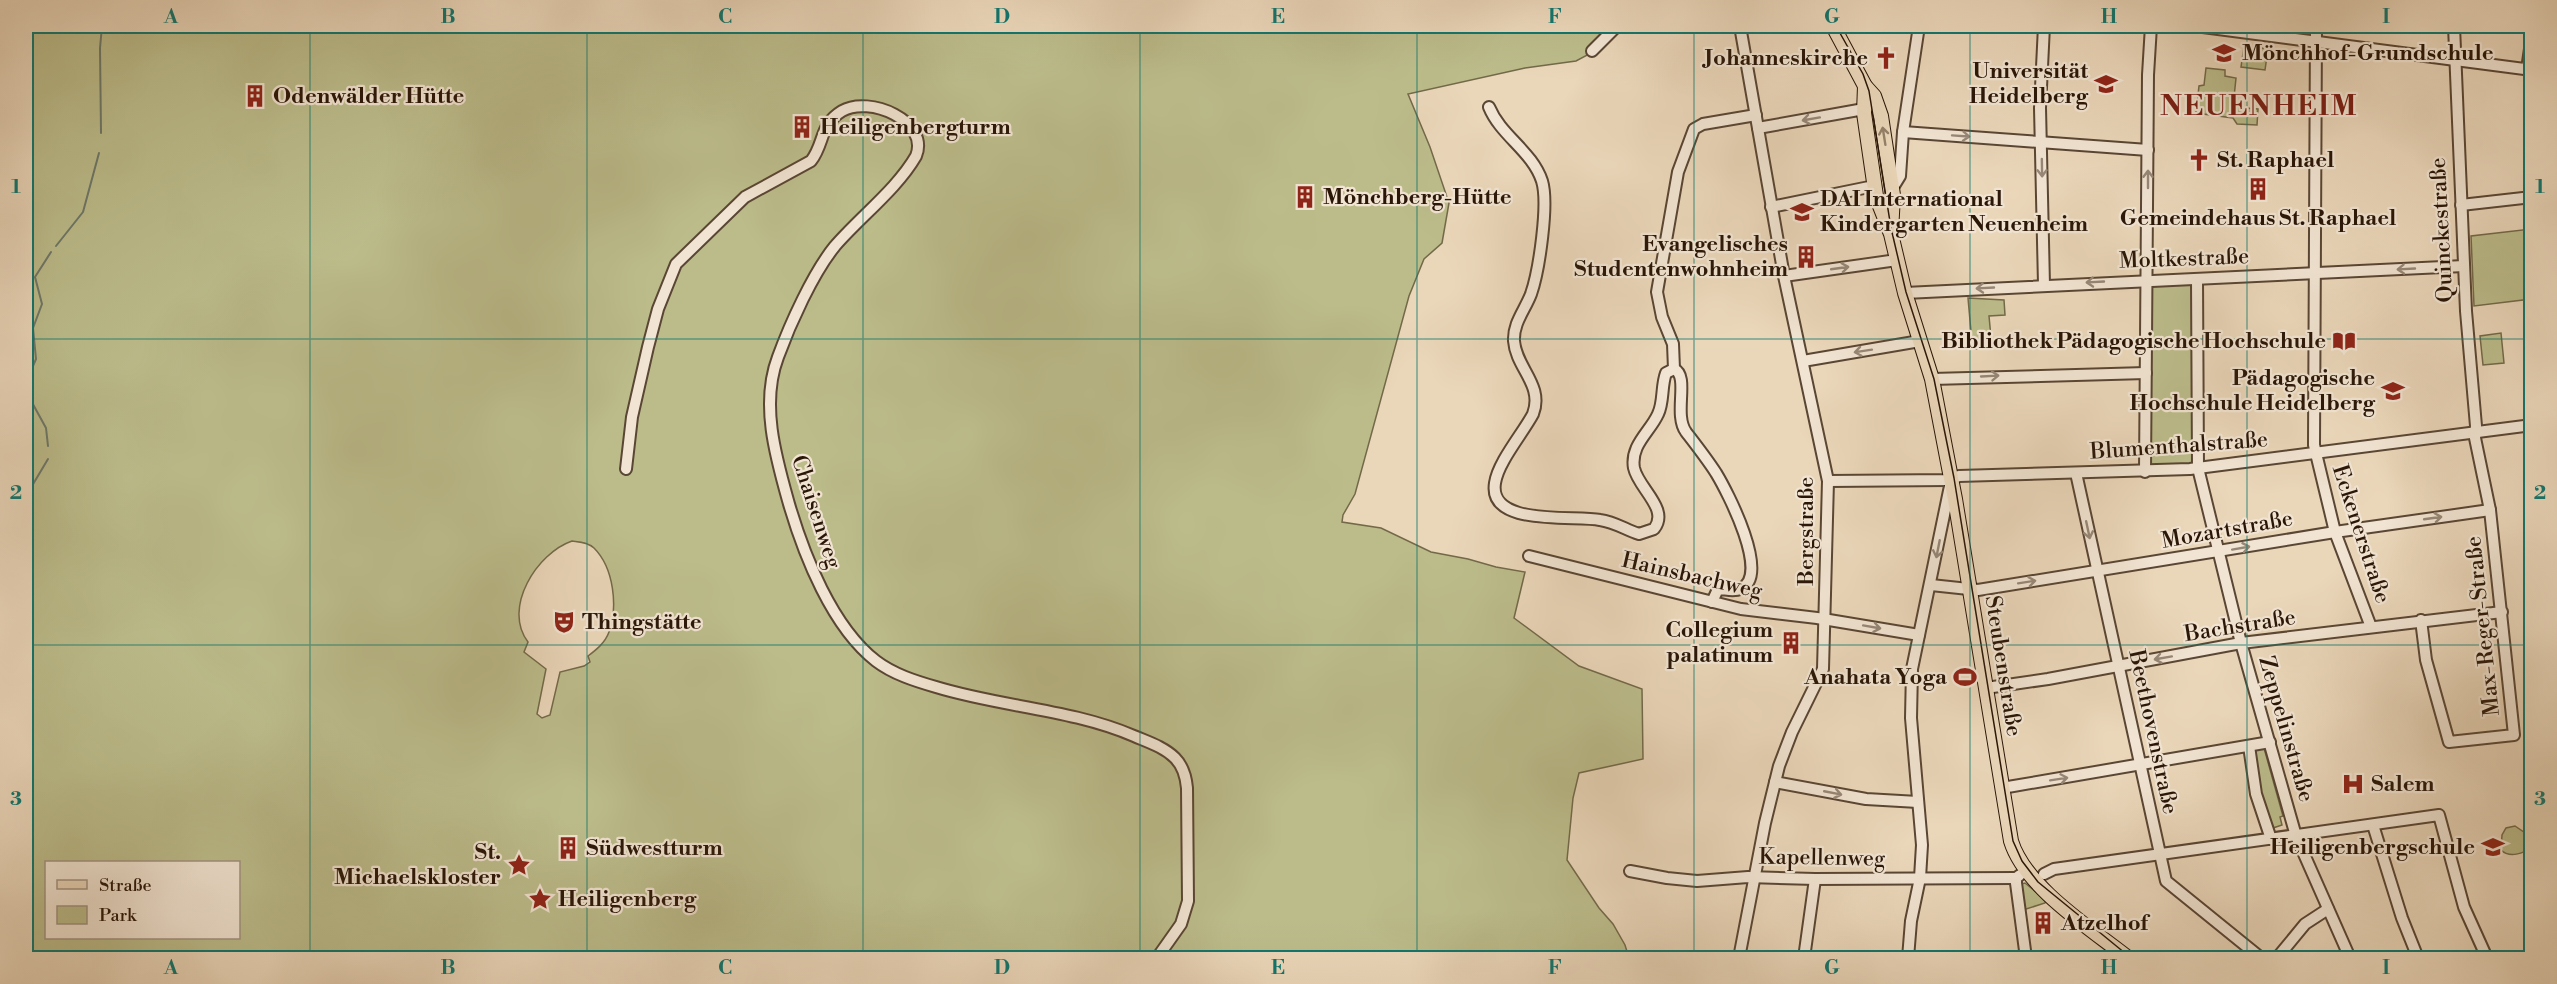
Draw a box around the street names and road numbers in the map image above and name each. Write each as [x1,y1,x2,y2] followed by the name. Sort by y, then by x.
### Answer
[2425,157,2459,303] street label: Quinckestraße
[2118,243,2250,275] street label: Moltkestraße
[2088,426,2269,466] street label: Blumenthalstraße
[785,452,847,573] street label: Chaisenweg
[2326,461,2396,607] street label: Eckenerstraße
[1793,477,1820,586] street label: Bergstraße
[2159,505,2295,555] street label: Mozartstraße
[2460,535,2506,717] street label: Max-Reger-Straße
[1619,547,1766,605] street label: Hainsbachweg
[1979,594,2027,738] street label: Steubenstraße
[2181,604,2298,648] street label: Bachstraße
[2122,646,2184,817] street label: Beethovenstraße
[2252,653,2320,805] street label: Zeppelinstraße
[1758,843,1886,873] street label: Kapellenweg

